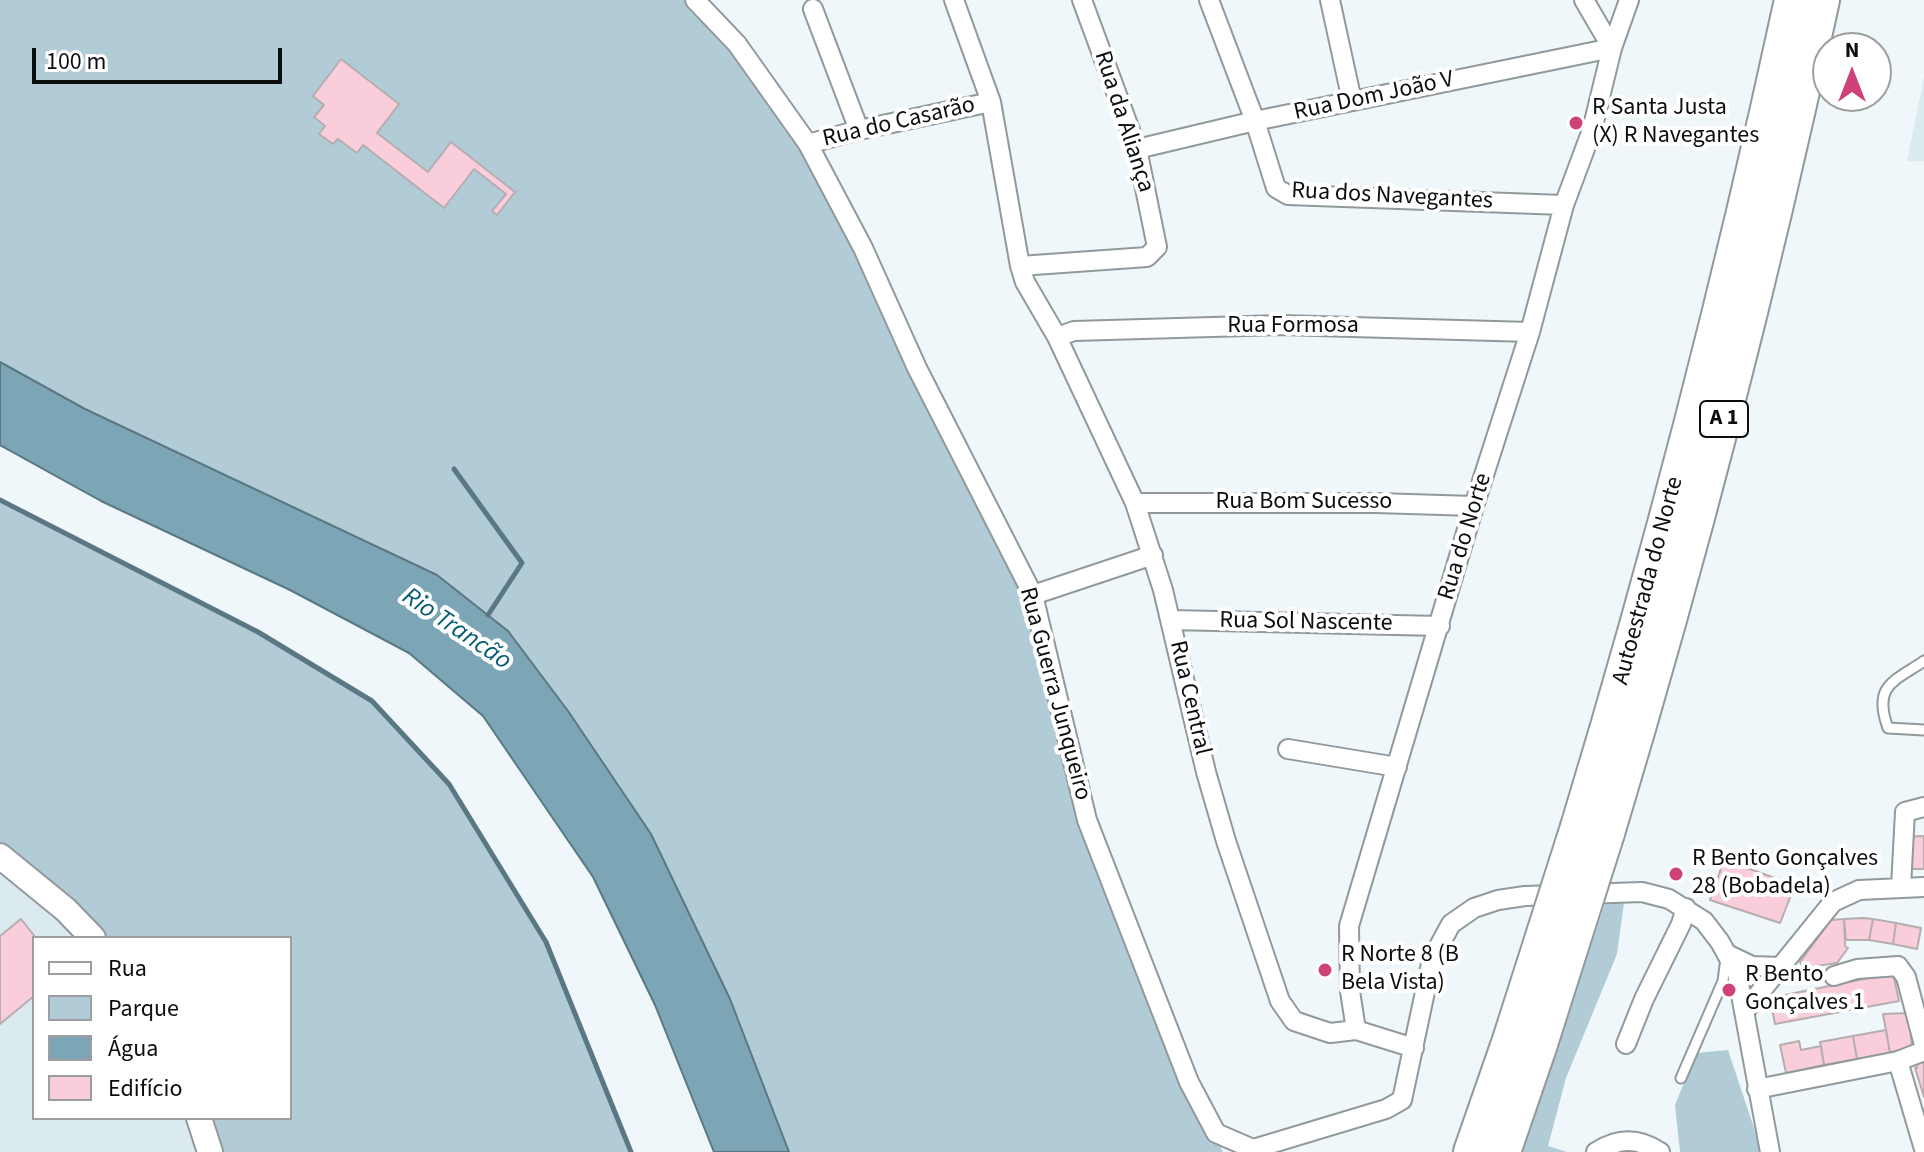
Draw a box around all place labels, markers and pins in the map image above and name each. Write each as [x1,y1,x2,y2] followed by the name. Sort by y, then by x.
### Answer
[1592,95,1759,151] place label: R Santa Justa (X) R Navegantes
[1567,114,1585,132] marker: R Santa Justa (X) R Navegantes
[1692,846,1878,902] place label: R Bento Gonçalves 28 (Bobadela)
[1667,865,1685,883] marker: R Bento Gonçalves 28 (Bobadela)
[1341,942,1459,998] place label: R Norte 8 (B Bela Vista)
[1316,961,1334,979] marker: R Norte 8 (B Bela Vista)
[1745,962,1865,1018] place label: R Bento Gonçalves 1
[1720,981,1738,999] marker: R Bento Gonçalves 1

